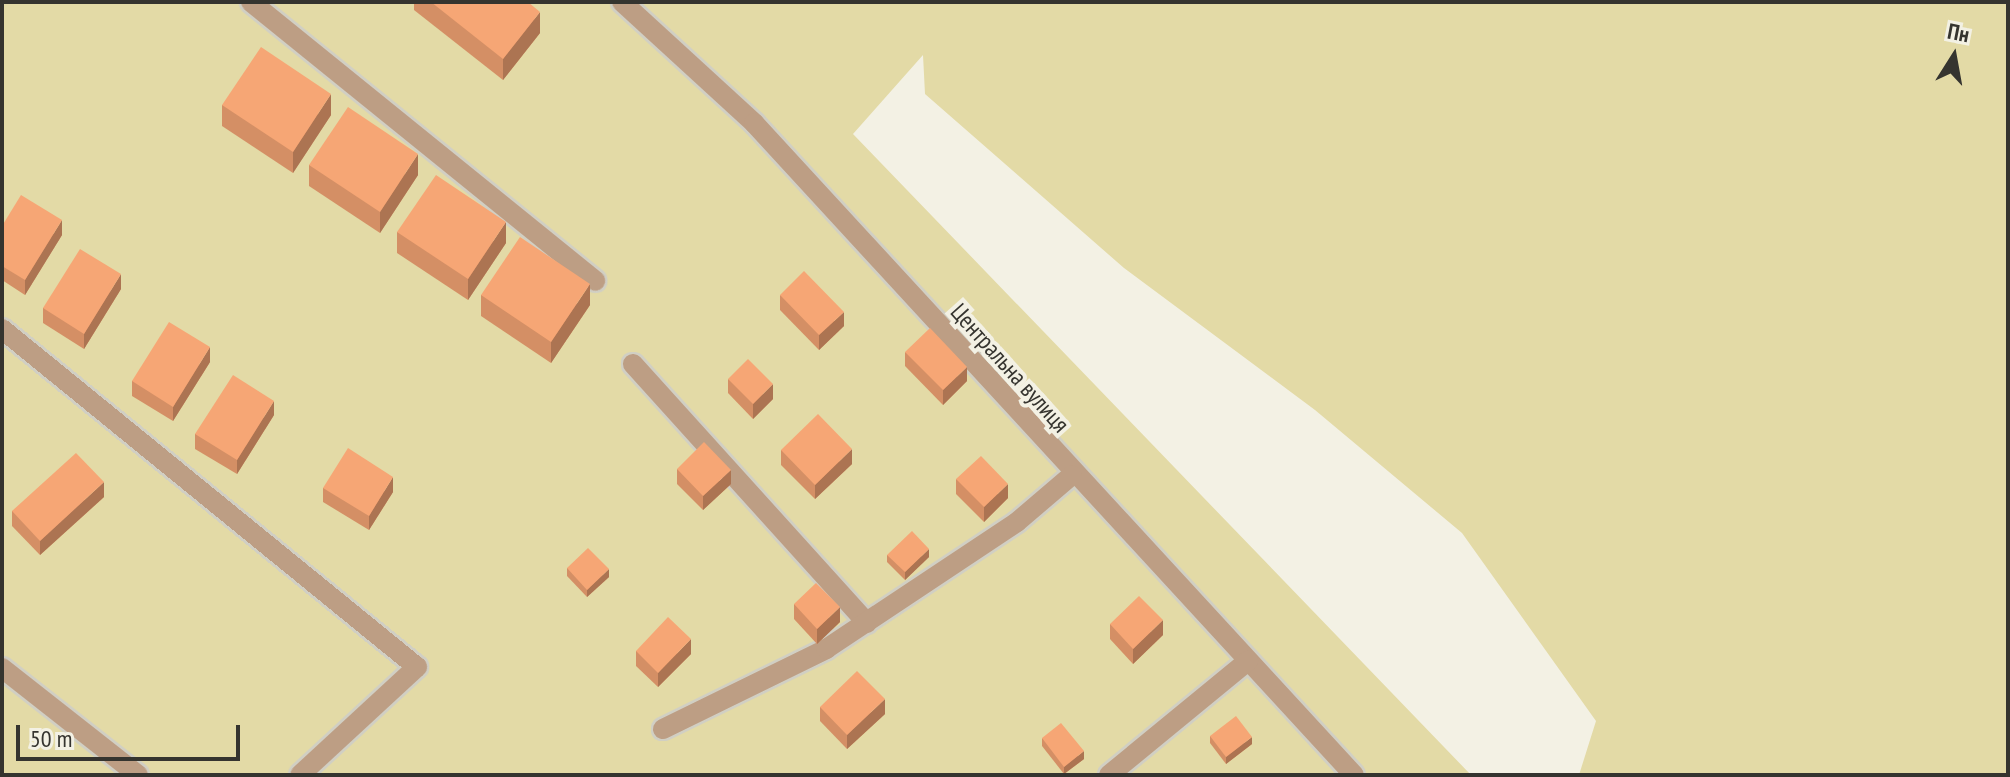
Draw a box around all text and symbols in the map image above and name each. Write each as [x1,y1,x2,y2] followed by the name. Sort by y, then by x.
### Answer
[1914,16,1994,96] north arrow
[1945,17,1972,48] text: Пн
[945,298,1075,438] street label: Центральна вулиця
[20,709,244,759] scale bar
[30,723,72,754] text: 50 m

